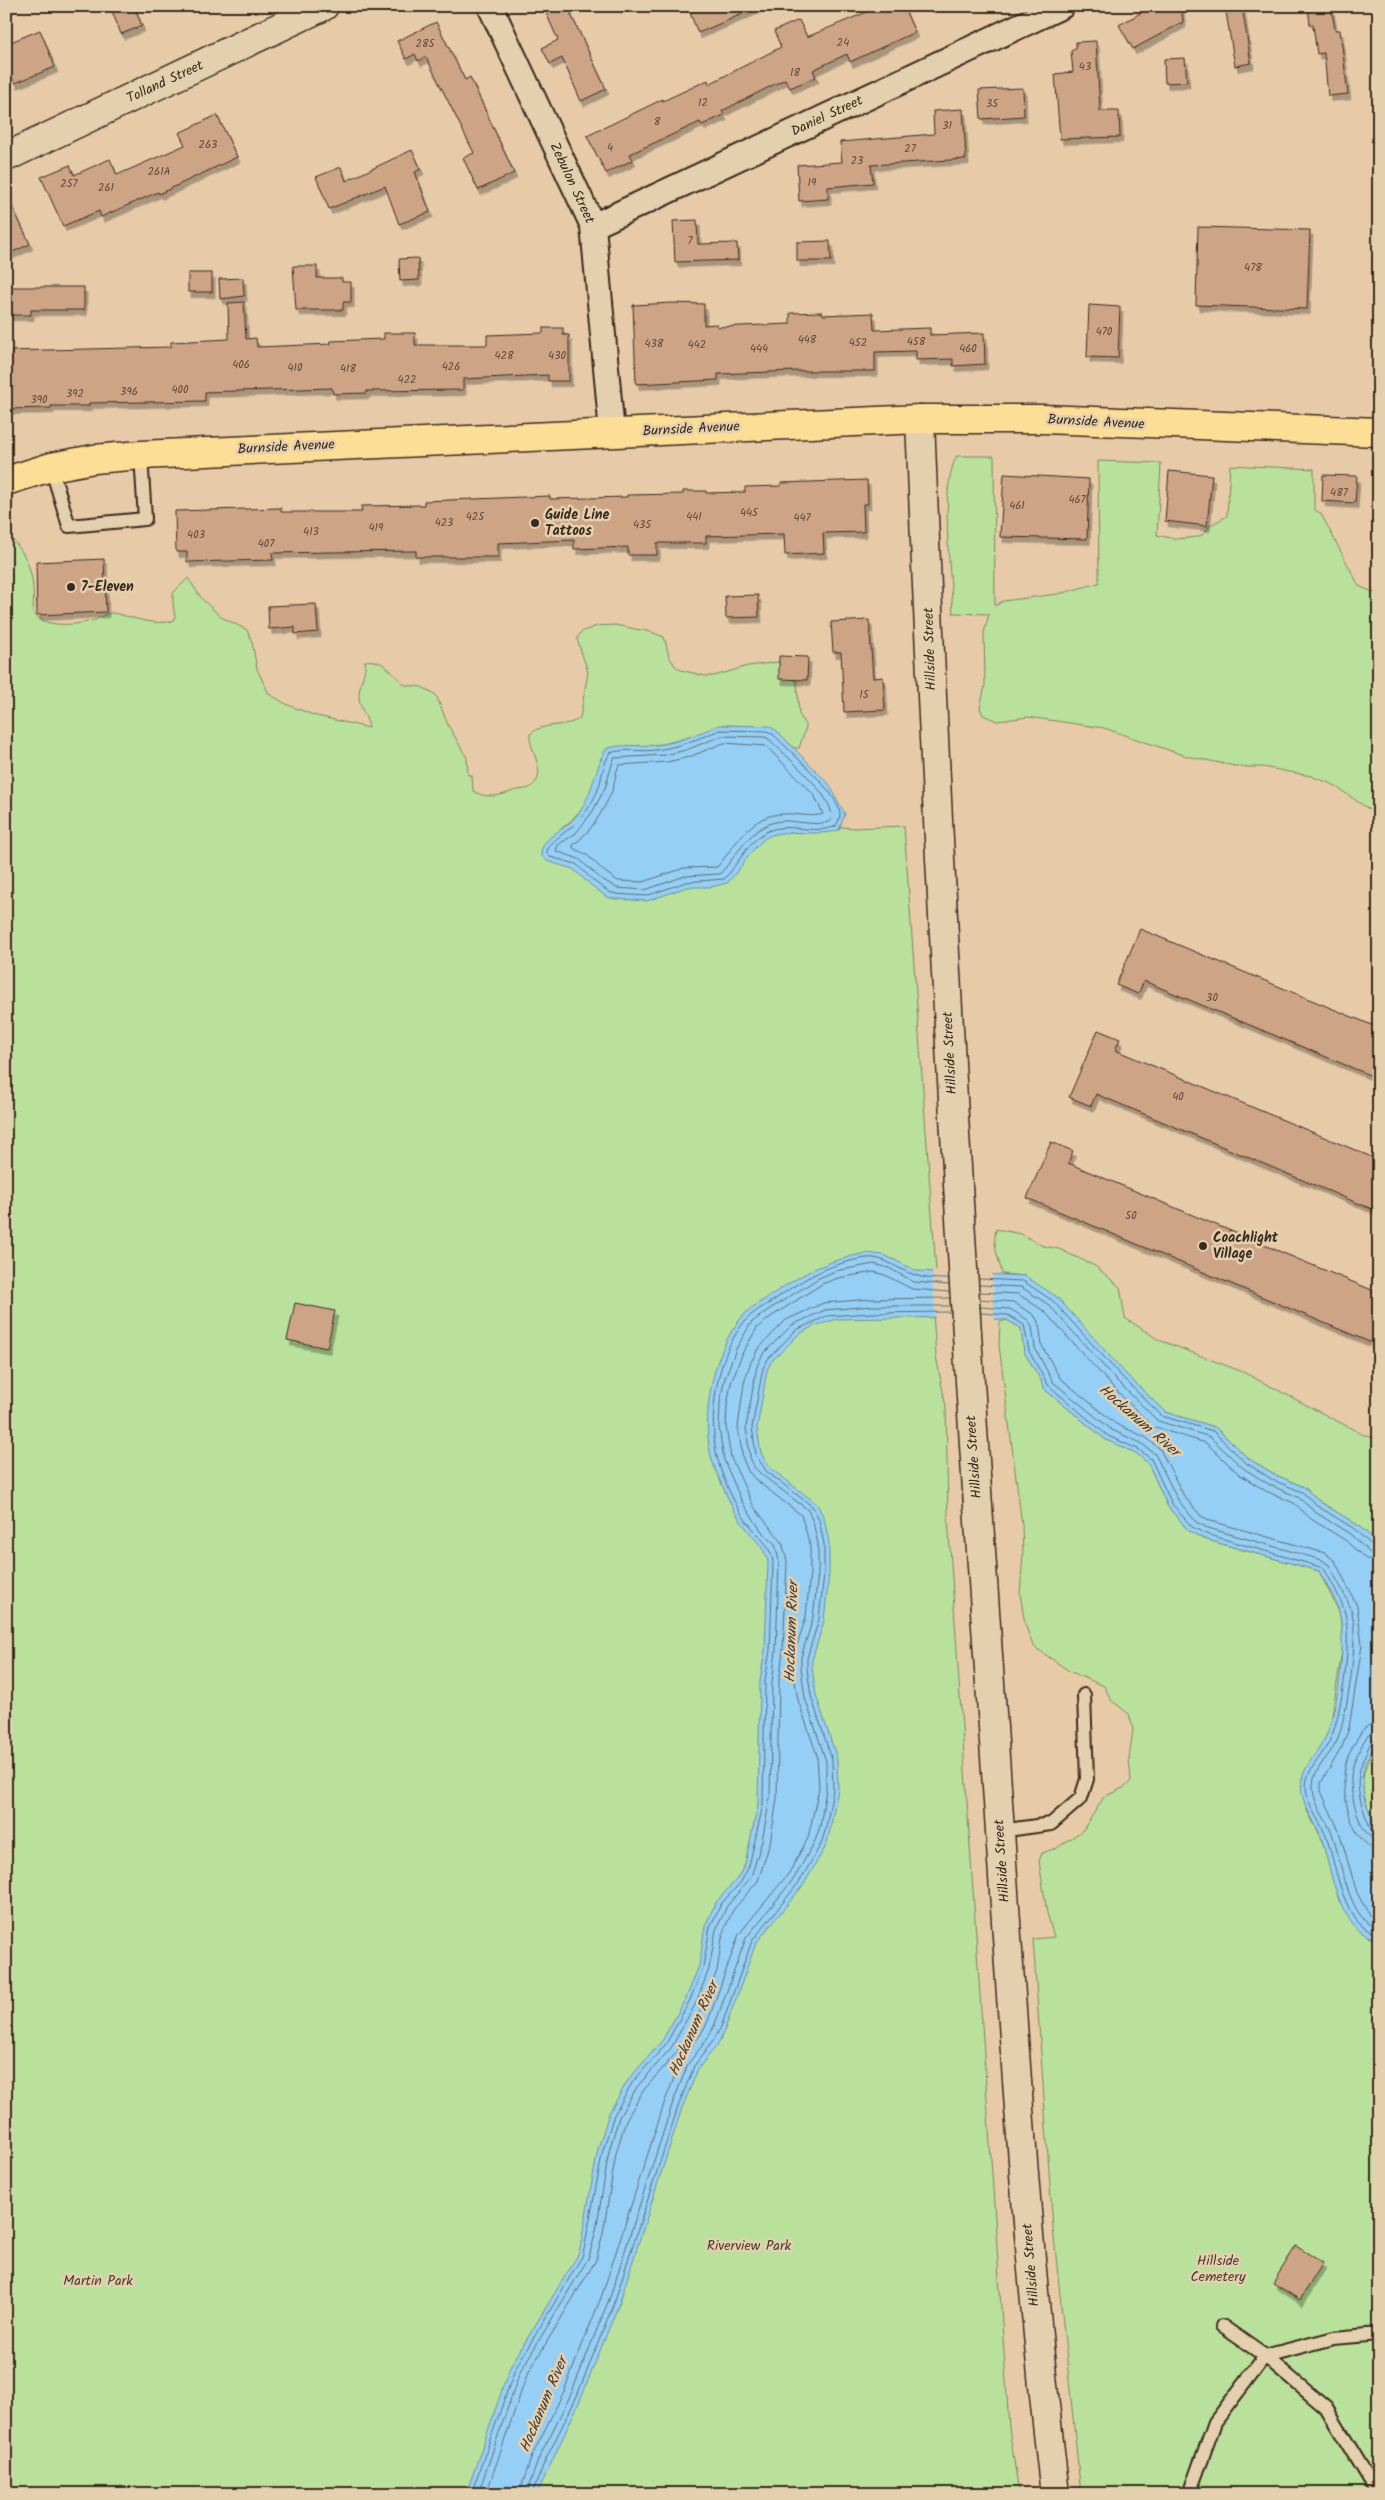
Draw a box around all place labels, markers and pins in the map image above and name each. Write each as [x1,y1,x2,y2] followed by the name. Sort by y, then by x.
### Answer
[545,504,610,542] place label: Guide Line Tattoos
[529,517,541,529] marker: Guide Line Tattoos
[81,576,134,598] place label: 7-Eleven
[65,581,77,593] marker: 7-Eleven
[1213,1227,1279,1265] place label: Coachlight Village
[1197,1240,1209,1252] marker: Coachlight Village

